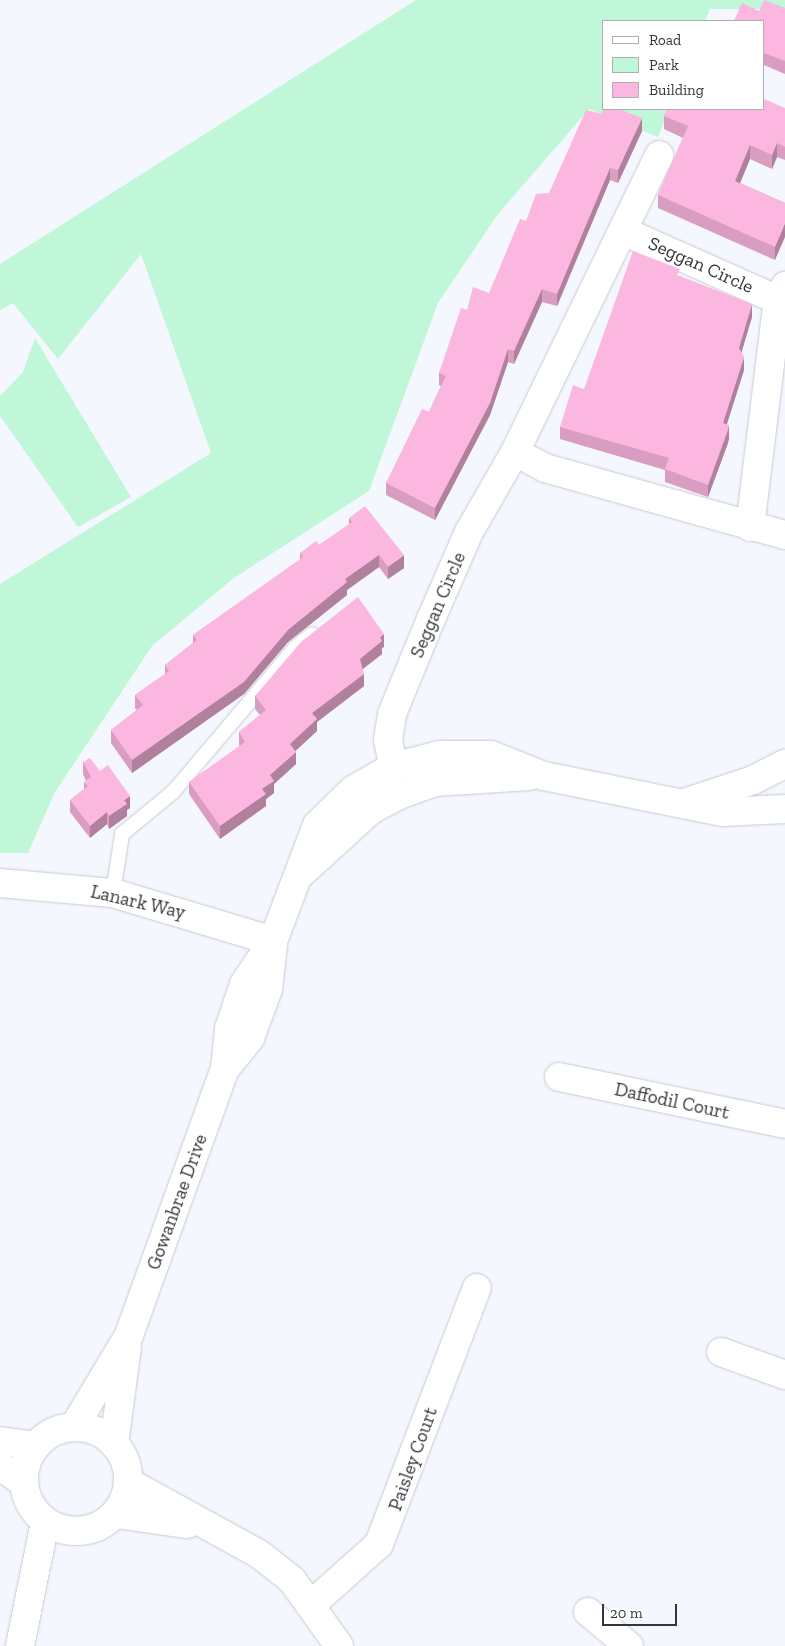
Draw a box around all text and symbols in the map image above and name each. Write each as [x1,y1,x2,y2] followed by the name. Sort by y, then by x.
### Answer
[602,20,765,110] legend
[649,31,681,49] text: Road
[649,56,679,74] text: Park
[649,81,704,99] text: Building
[645,232,757,298] street label: Seggan Circle
[406,549,470,661] street label: Seggan Circle
[88,880,188,924] street label: Lanark Way
[613,1078,731,1124] street label: Daffodil Court
[142,1131,212,1273] street label: Gowanbrae Drive
[384,1404,442,1514] street label: Paisley Court
[605,1594,680,1626] scale bar
[610,1604,643,1622] text: 20 m

